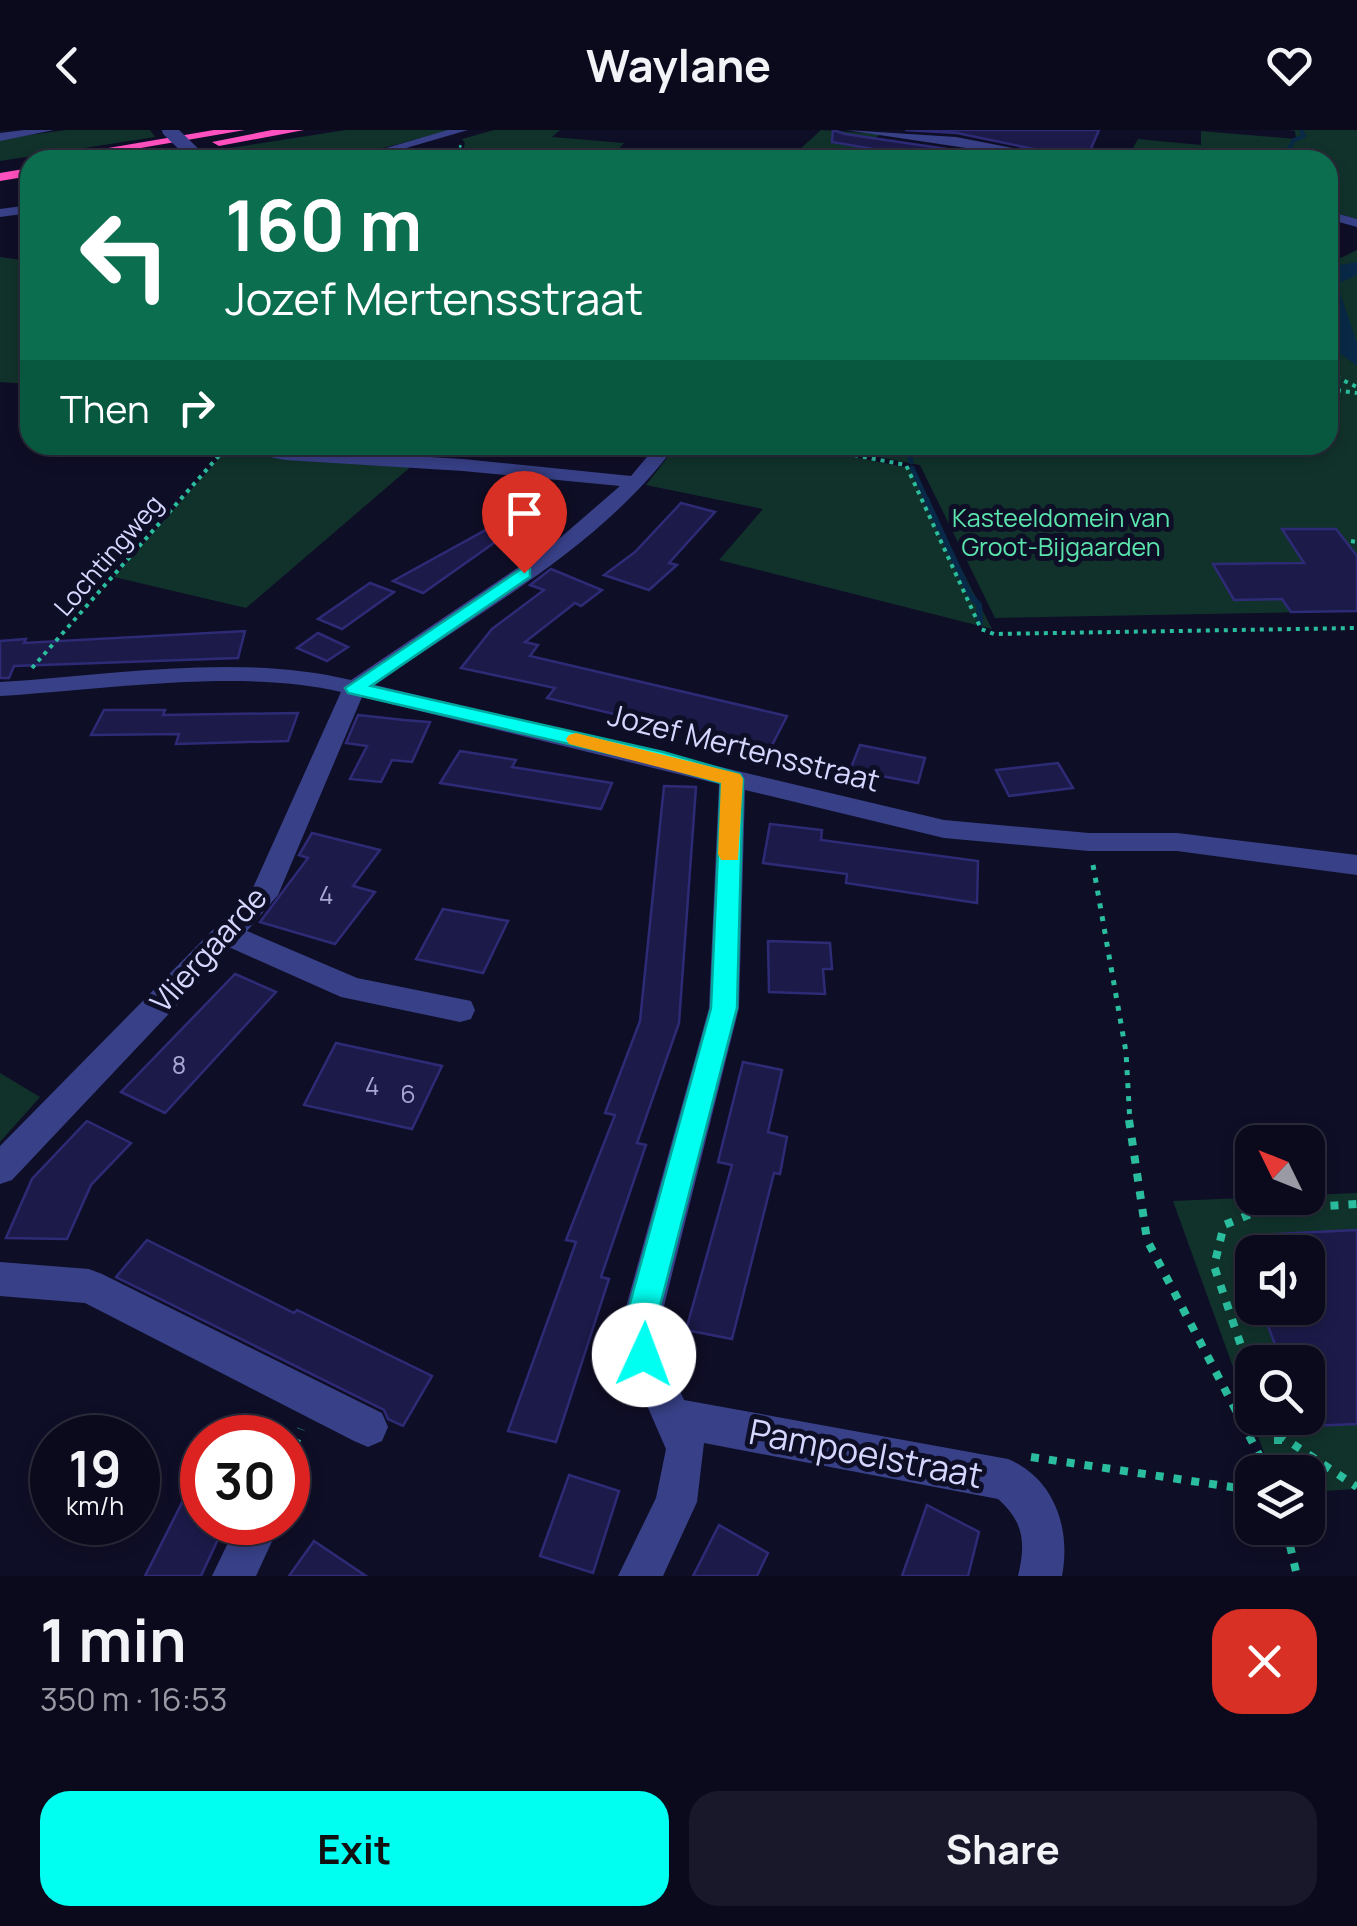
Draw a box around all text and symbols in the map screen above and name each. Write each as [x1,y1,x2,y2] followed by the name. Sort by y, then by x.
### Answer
[586,34,771,96] text: Waylane
[40,38,95,93] icon: back
[1262,38,1317,93] icon: heart
[225,176,422,272] text: 160 m
[60,190,190,320] icon: left
[225,267,643,329] text: Jozef Mertensstraat
[169,380,224,435] icon: right
[60,382,149,434] text: Then
[482,471,567,574] pin
[497,486,552,541] icon: arrive
[46,487,170,623] street label: Lochtingweg
[952,500,1170,564] park label: Kasteeldomein van Groot-Bijgaarden
[604,693,884,801] street label: Jozef Mertensstraat
[141,877,275,1021] street label: Vliergaarde
[319,877,333,912] house number: 4
[172,1047,186,1082] house number: 8
[365,1068,379,1103] house number: 4
[400,1076,416,1111] house number: 6
[1235,1125,1325,1215] north arrow
[1235,1125,1325,1545] map controls
[1235,1235,1325,1325] button: sound
[592,1303,696,1407] position arrow
[1235,1345,1325,1435] button: search
[745,1407,987,1499] street label: Pampoelstraat
[180,1415,310,1545] speed limit sign: 30
[69,1434,121,1502] text: 19
[1235,1455,1325,1545] button: layers
[66,1488,124,1523] text: km/h
[40,1598,187,1680] text: 1 min
[1212,1609,1317,1714] button: close
[40,1677,227,1721] text: 350 m · 16:53
[40,1791,669,1906] button: Exit
[689,1791,1317,1906] button: Share

